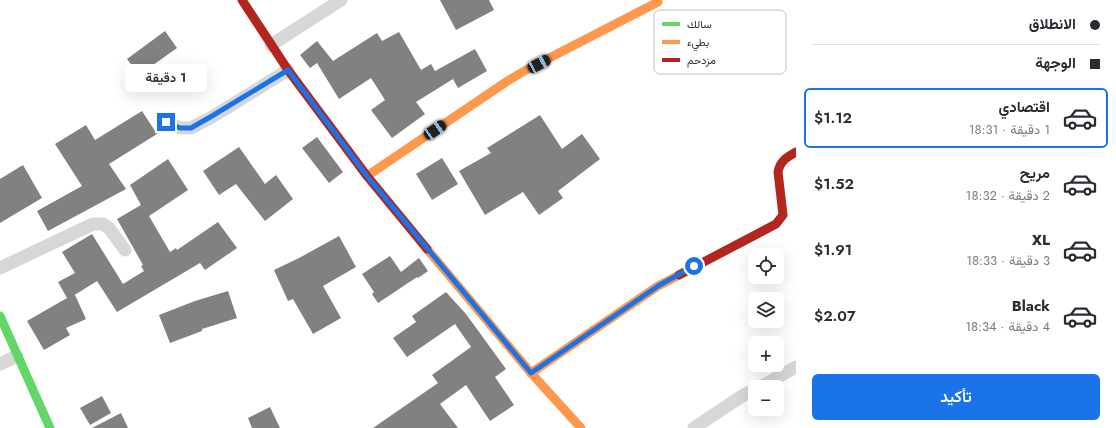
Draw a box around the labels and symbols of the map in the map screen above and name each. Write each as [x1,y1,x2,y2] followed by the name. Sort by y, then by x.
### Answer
[654,10,786,74] legend
[687,16,712,32] text: سالك
[687,34,709,52] text: بطيء
[687,52,716,68] text: مزدحم
[526,53,552,75] car
[125,64,207,92] callout: 1 دقيقة
[157,113,175,131] route end
[422,118,448,142] car
[685,257,703,275] route start

